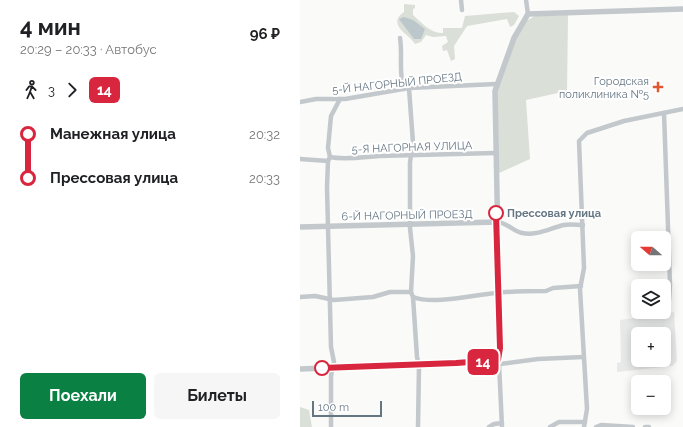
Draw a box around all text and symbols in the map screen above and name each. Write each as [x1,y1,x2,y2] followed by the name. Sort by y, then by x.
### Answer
[20,14,81,40] text: 4 мин
[250,25,280,43] text: 96 ₽
[20,42,157,57] text: 20:29 – 20:33 · Автобус
[331,70,463,97] street label: 5-Й НАГОРНЫЙ ПРОЕЗД
[559,75,649,101] place label: Городская поликлиника №5
[20,79,42,101] icon: walk
[61,79,83,101] icon: forward
[652,81,664,93] marker: Городская поликлиника №5
[97,82,112,98] text: 14
[48,83,55,98] text: 3
[50,125,176,143] text: Манежная улица
[249,127,280,142] text: 20:32
[351,139,473,156] street label: 5-Я НАГОРНАЯ УЛИЦА
[50,169,178,187] text: Прессовая улица
[249,171,280,186] text: 20:33
[488,205,504,221] marker: Прессовая улица
[507,207,601,220] place label: Прессовая улица
[341,208,473,223] street label: 6-Й НАГОРНЫЙ ПРОЕЗД
[631,231,671,271] north arrow
[631,231,671,415] map controls
[631,279,671,319] button: layers
[631,327,671,367] button: +
[465,349,501,375] line badge: 14
[476,354,490,370] text: 14
[314,360,330,376] unlabelled marker
[20,373,146,419] button: Поехали
[154,373,280,419] button: Билеты
[631,375,671,415] button: −
[312,399,382,418] scale bar
[318,401,349,414] text: 100 m

